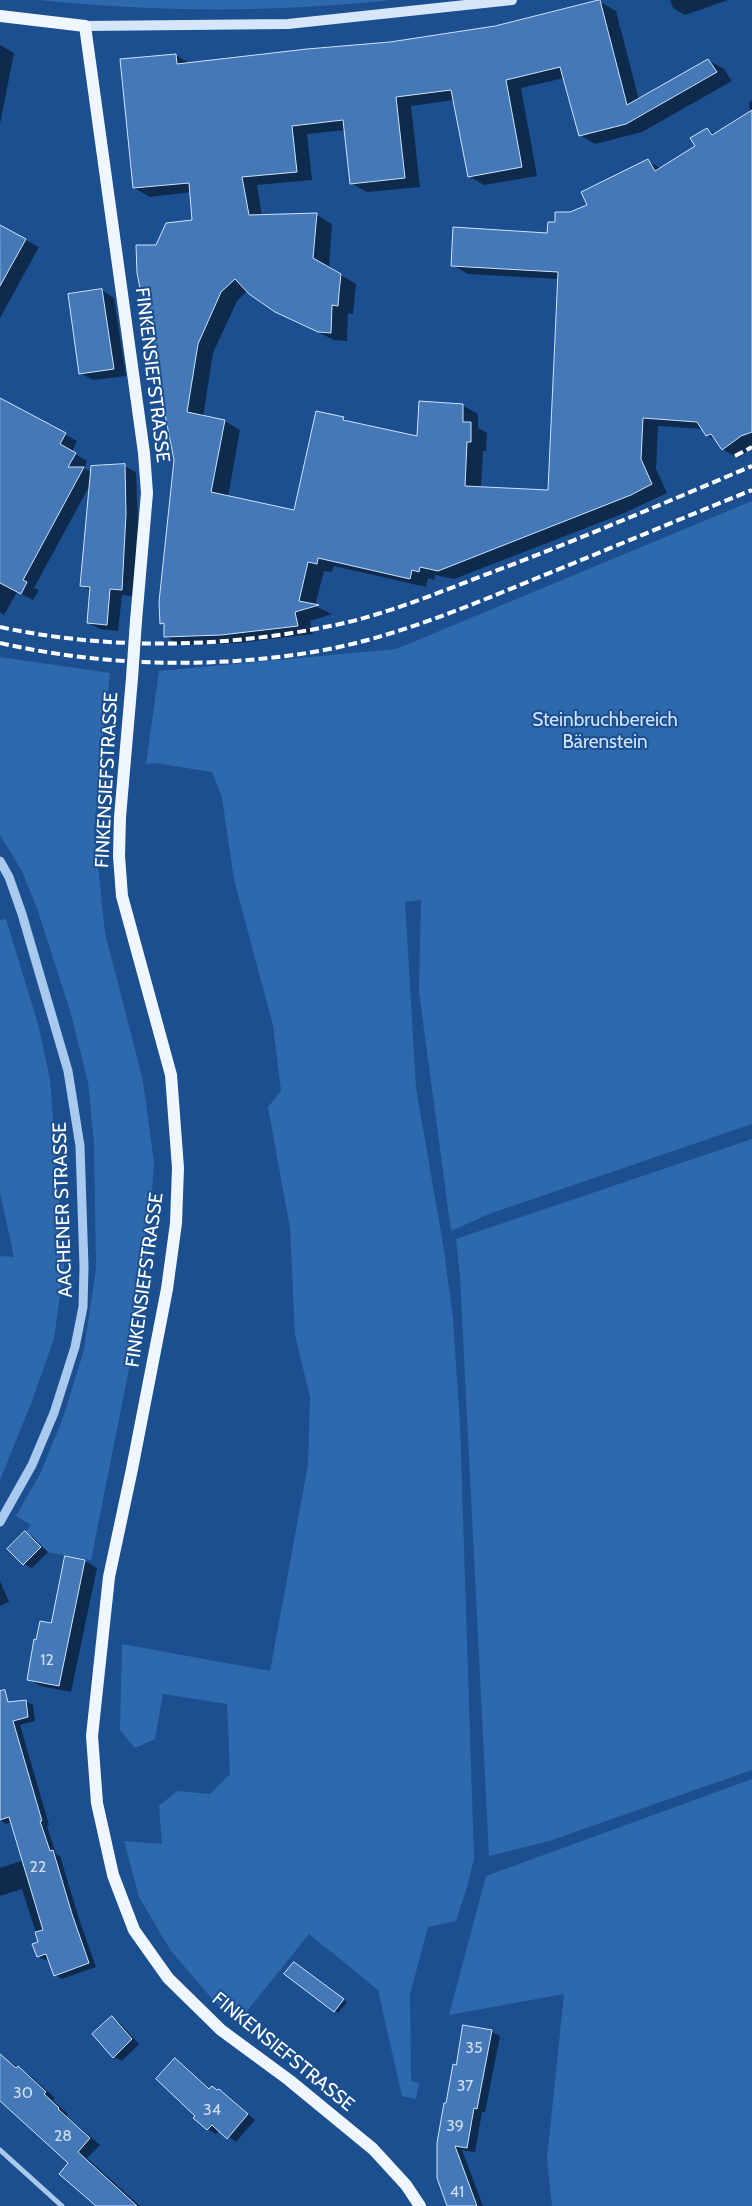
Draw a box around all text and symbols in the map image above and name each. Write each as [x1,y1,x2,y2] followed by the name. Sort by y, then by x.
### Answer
[130,286,174,464] street label: FINKENSIEFSTRASSE
[91,691,123,869] street label: FINKENSIEFSTRASSE
[532,709,678,753] park label: Steinbruchbereich Bärenstein
[49,1122,77,1298] street label: AACHENER STRASSE
[121,1191,169,1369] street label: FINKENSIEFSTRASSE
[40,1650,54,1670] house number: 12
[30,1857,46,1877] house number: 22
[207,1988,359,2116] street label: FINKENSIEFSTRASSE
[465,2038,483,2058] house number: 35
[457,2076,473,2096] house number: 37
[13,2083,33,2103] house number: 30
[203,2100,221,2120] house number: 34
[446,2116,464,2136] house number: 39
[54,2126,72,2146] house number: 28
[450,2182,464,2202] house number: 41

